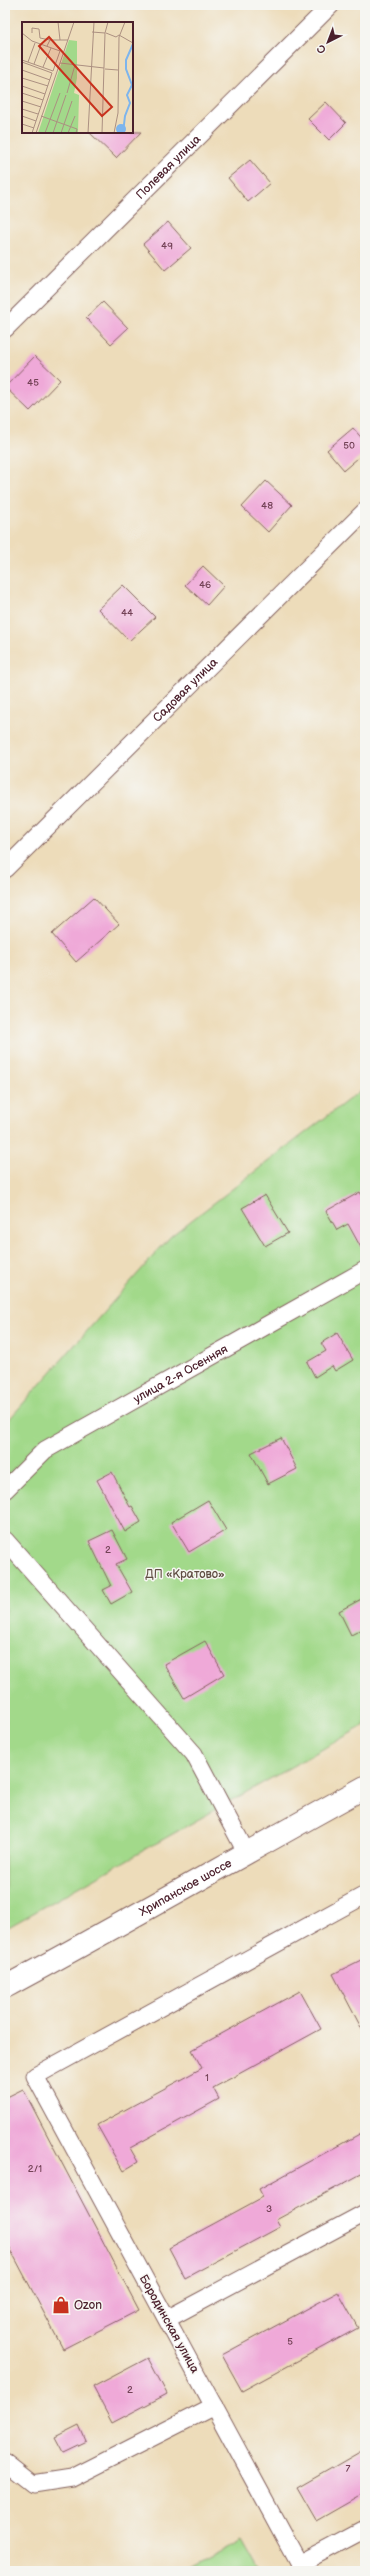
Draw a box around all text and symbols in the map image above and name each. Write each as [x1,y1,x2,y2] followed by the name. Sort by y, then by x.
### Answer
[22,22,133,133] inset map
[308,22,348,62] north arrow
[314,41,329,56] text: С
[133,132,204,202] street label: Полевая улица
[161,240,173,252] house number: 49
[27,377,39,389] house number: 45
[343,440,355,452] house number: 50
[261,500,273,512] house number: 48
[199,579,211,591] house number: 46
[121,607,133,619] house number: 44
[150,654,221,725] street label: Садовая улица
[131,1341,231,1406] street label: улица 2-я Осенняя
[105,1544,111,1556] house number: 2
[145,1567,225,1582] park label: ДП «Кратово»
[136,1855,235,1919] street label: Хрипанское шоссе
[205,2072,209,2084] house number: 1
[28,2163,42,2175] house number: 2/1
[266,2203,272,2215] house number: 3
[136,2272,202,2376] street label: Бородинская улица
[51,2295,71,2315] shop icon: Ozon
[74,2298,102,2313] place label: Ozon
[287,2336,293,2348] house number: 5
[127,2384,133,2396] house number: 2
[346,2463,351,2475] house number: 7

